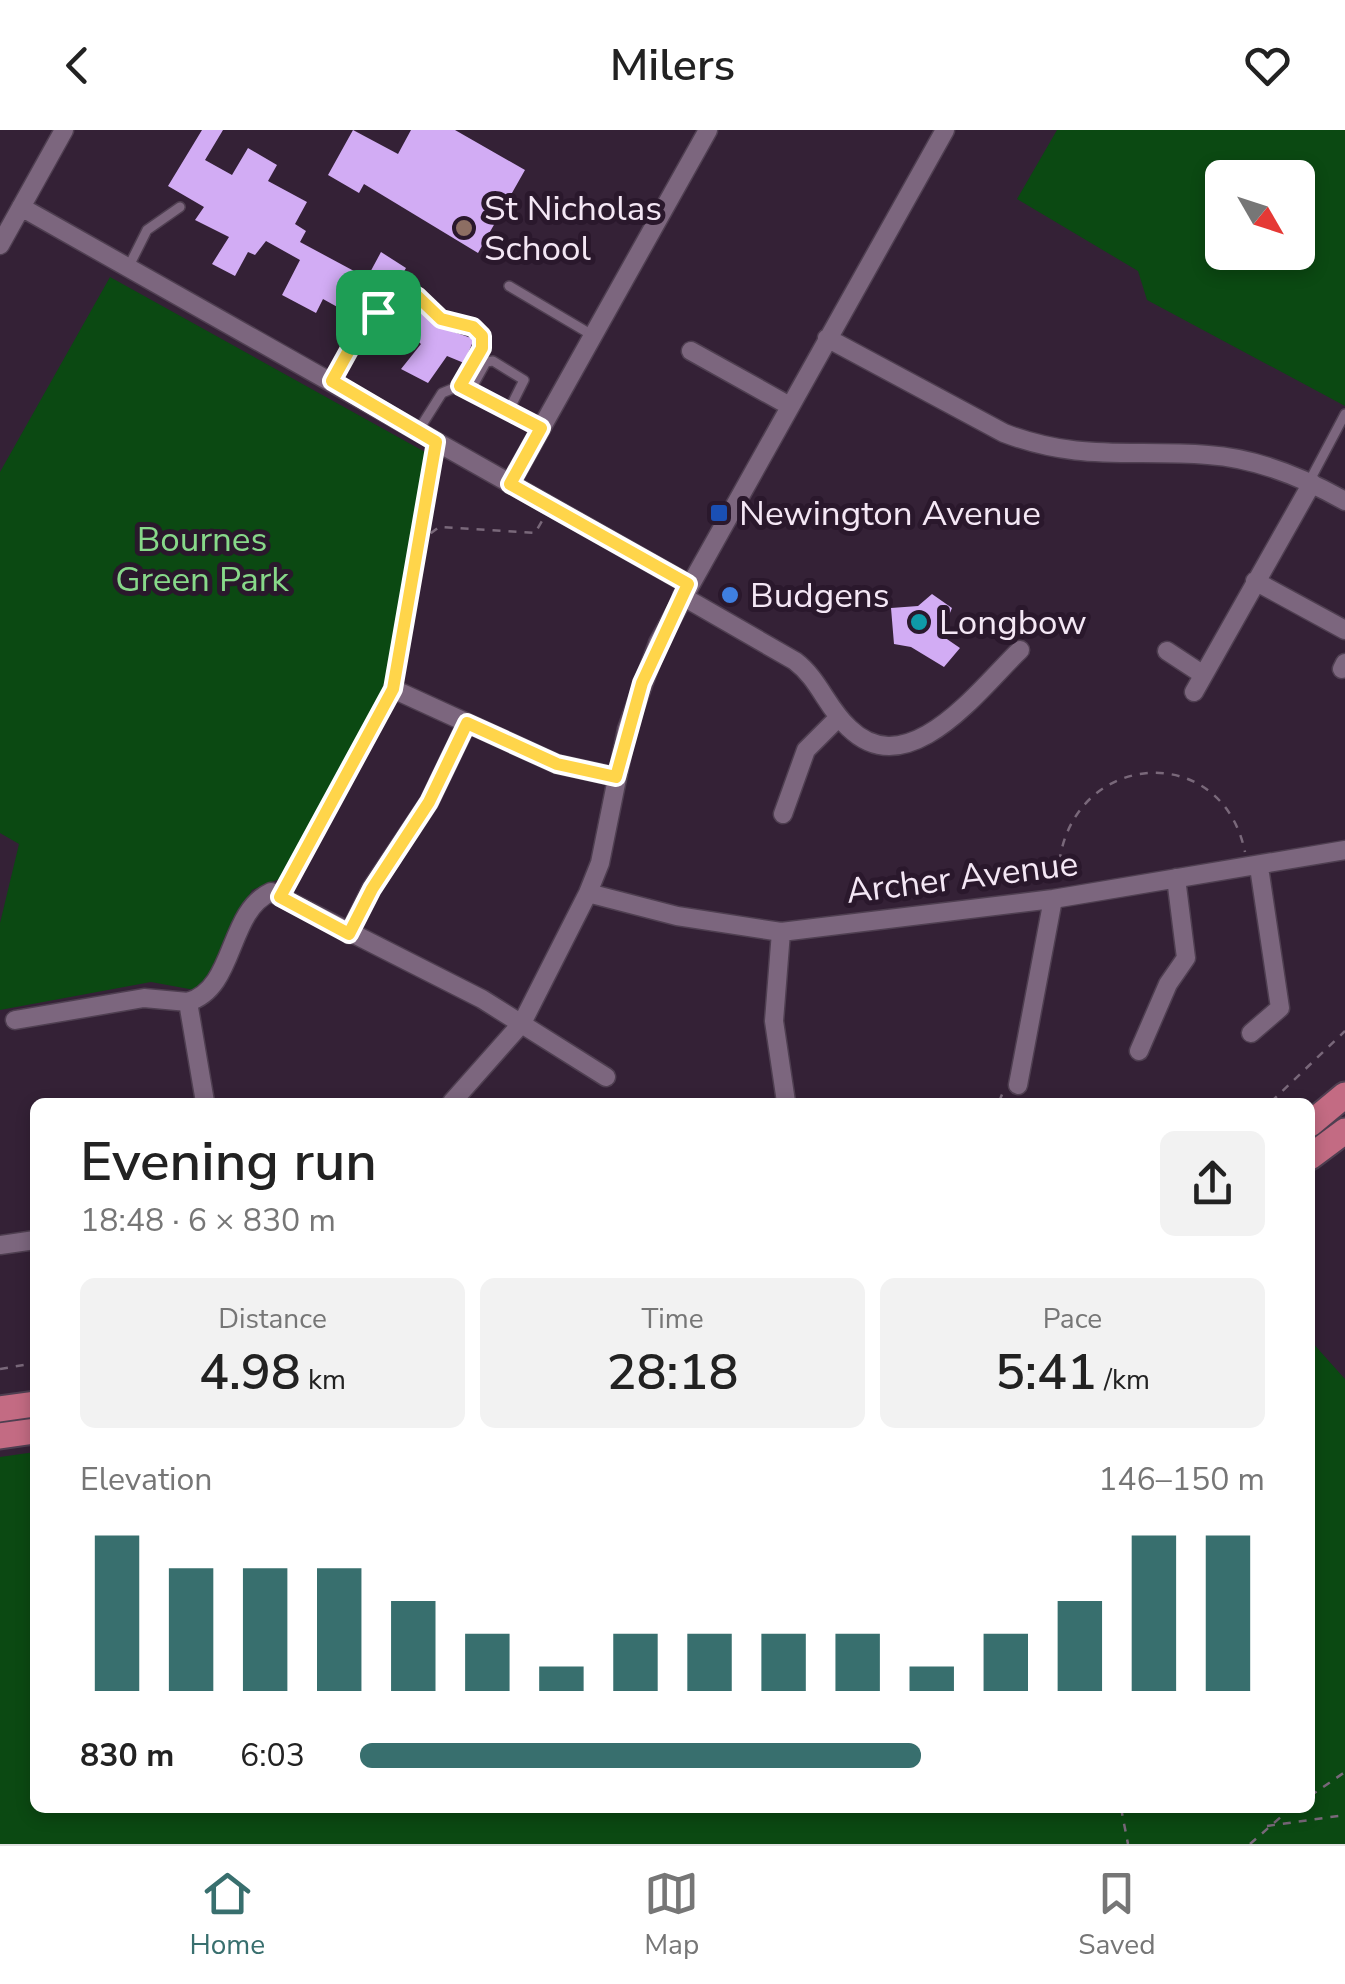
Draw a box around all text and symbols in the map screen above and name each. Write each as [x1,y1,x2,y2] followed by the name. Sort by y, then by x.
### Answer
[610,35,735,96] text: Milers
[50,38,105,93] icon: back
[1240,38,1295,93] icon: heart
[1205,160,1315,270] north arrow
[1205,160,1315,270] map controls
[484,185,662,272] place label: St Nicholas School
[453,217,475,239] marker: St Nicholas School
[336,270,421,355] pin
[351,285,406,340] icon: arrive
[739,490,1041,537] place label: Newington Avenue
[708,502,730,524] marker: Newington Avenue
[115,516,289,603] park label: Bournes Green Park
[750,572,890,619] place label: Budgens
[719,584,741,606] marker: Budgens
[939,599,1087,646] place label: Longbow
[908,611,930,633] marker: Longbow
[843,840,1081,915] street label: Archer Avenue
[80,1124,377,1199] text: Evening run
[1160,1131,1265,1236] button: share
[80,1199,336,1242] text: 18:48 · 6 × 830 m
[218,1300,327,1338] text: Distance
[641,1300,704,1338] text: Time
[1043,1300,1102,1338] text: Pace
[199,1338,301,1407] text: 4.98
[607,1338,738,1407] text: 28:18
[995,1338,1097,1407] text: 5:41
[301,1361,346,1399] text: km
[1097,1361,1150,1399] text: /km
[80,1458,213,1501] text: Elevation
[1098,1458,1265,1501] text: 146–150 m
[80,1734,174,1777] text: 830 m
[240,1734,305,1777] text: 6:03
[189,1866,265,1964] tab: Home
[644,1866,699,1964] tab: Map
[1078,1866,1156,1964] tab: Saved

